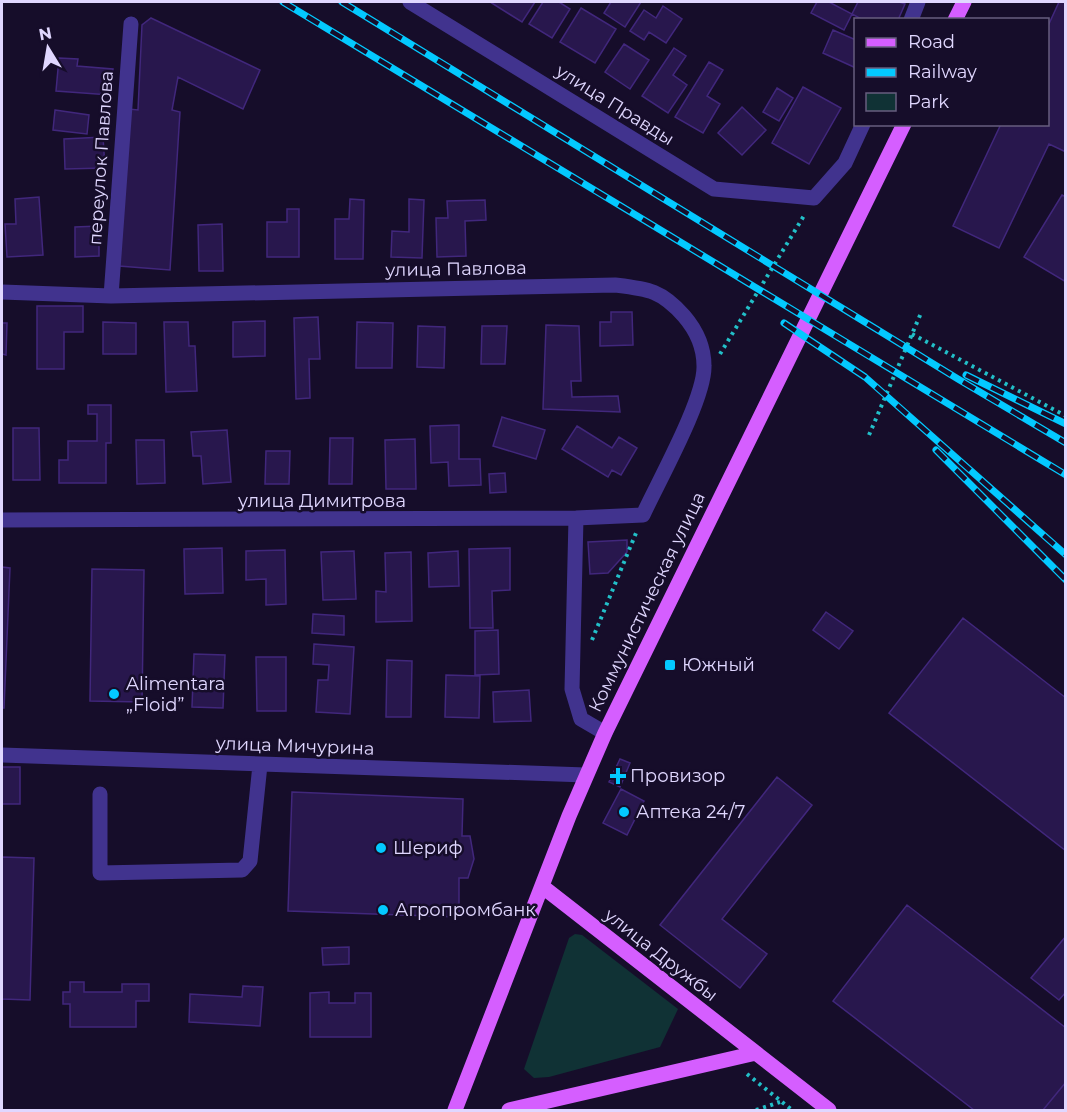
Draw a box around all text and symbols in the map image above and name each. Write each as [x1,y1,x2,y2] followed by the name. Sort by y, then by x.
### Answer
[18,18,78,78] north arrow
[854,18,1049,126] legend
[37,23,53,44] text: N
[908,31,955,53] text: Road
[551,59,678,150] street label: улица Правды
[908,61,977,83] text: Railway
[84,70,118,246] street label: переулок Павлова
[908,91,949,113] text: Park
[384,257,527,281] street label: улица Павлова
[584,488,710,716] street label: Коммунистическая улица
[237,490,406,512] street label: улица Димитрова
[682,654,755,676] place label: Южный
[663,658,677,672] marker: Южный
[126,673,225,716] place label: Alimentara „Floid”
[107,687,121,701] marker: Alimentara „Floid”
[214,732,375,760] street label: улица Мичурина
[630,765,725,787] place label: Провизор
[611,769,625,783] marker: Провизор
[636,801,745,823] place label: Аптека 24/7
[617,805,631,819] marker: Аптека 24/7
[393,837,463,859] place label: Шериф
[374,841,388,855] marker: Шериф
[395,899,536,921] place label: Агропромбанк
[376,903,390,917] marker: Агропромбанк
[599,903,722,1006] street label: улица Дружбы

